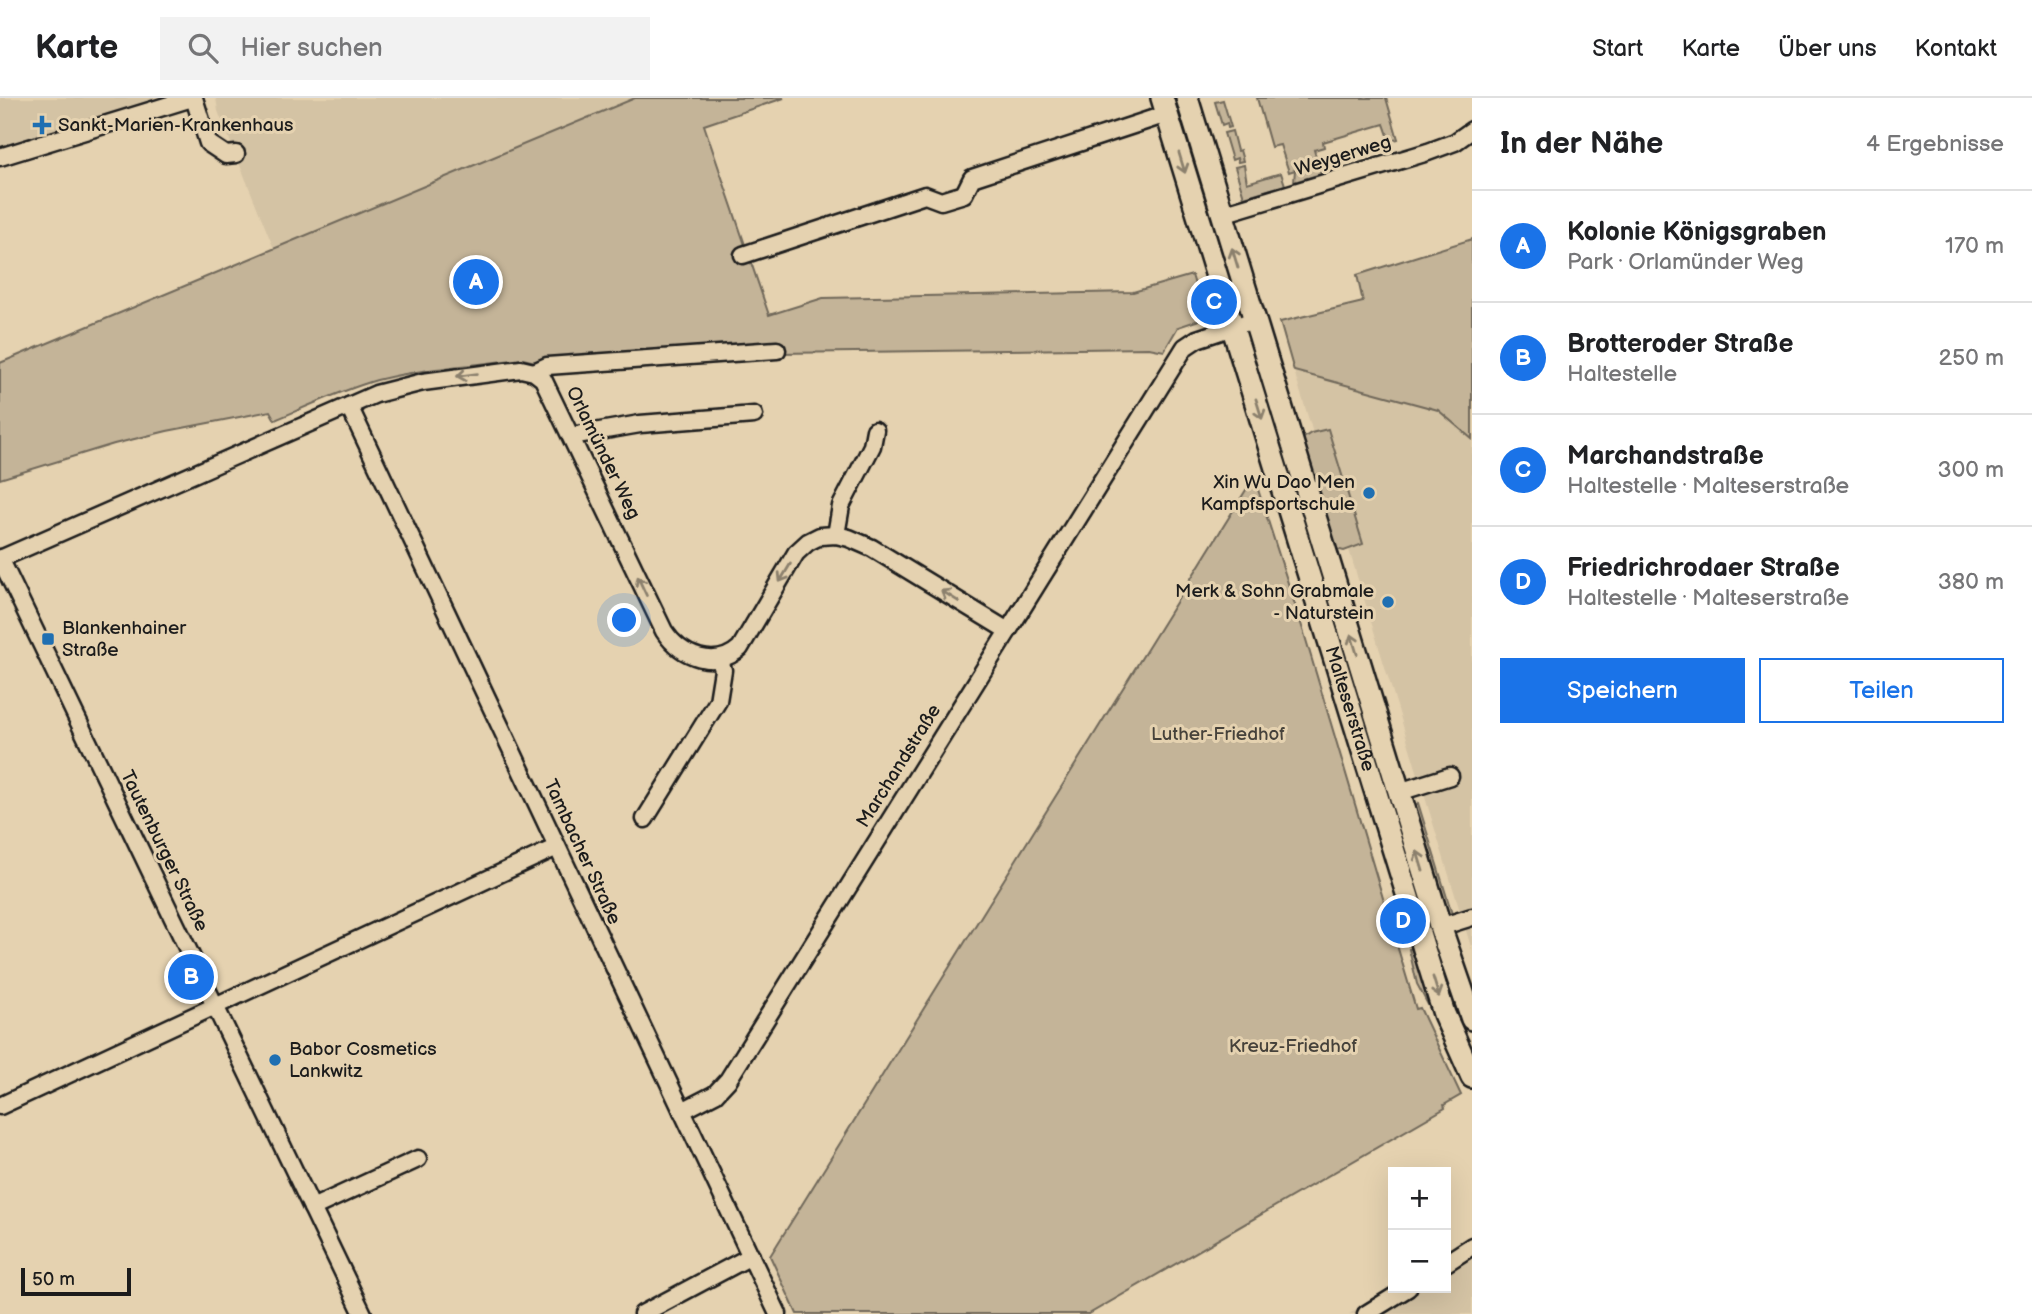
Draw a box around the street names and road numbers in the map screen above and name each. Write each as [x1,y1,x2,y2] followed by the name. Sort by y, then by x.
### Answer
[1292,130,1394,182] street label: Weygerweg
[561,383,645,523] street label: Orlamünder Weg
[1320,643,1380,774] street label: Malteserstraße
[852,700,946,832] street label: Marchandstraße
[115,767,213,935] street label: Tautenburger Straße
[538,776,626,928] street label: Tambacher Straße

